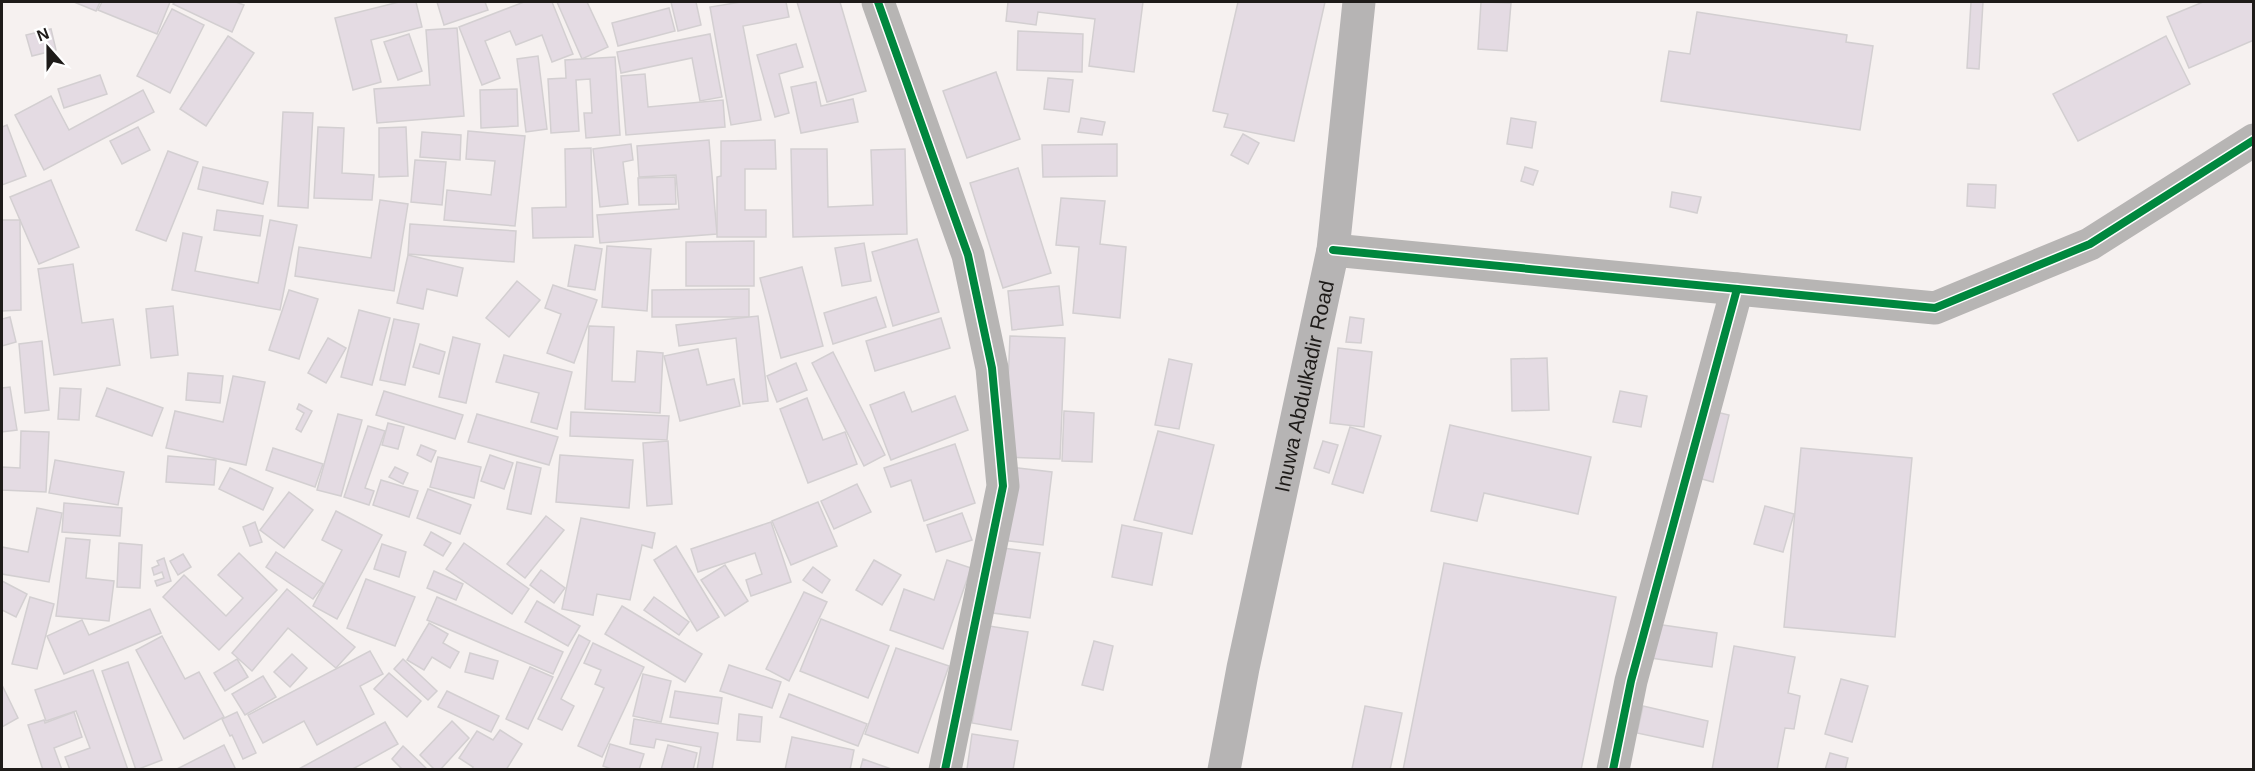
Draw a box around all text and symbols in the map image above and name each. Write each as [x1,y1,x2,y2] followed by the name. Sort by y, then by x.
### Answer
[18,18,78,78] north arrow
[34,24,51,44] text: N
[1270,278,1338,494] street label: Inuwa Abdulkadir Road

